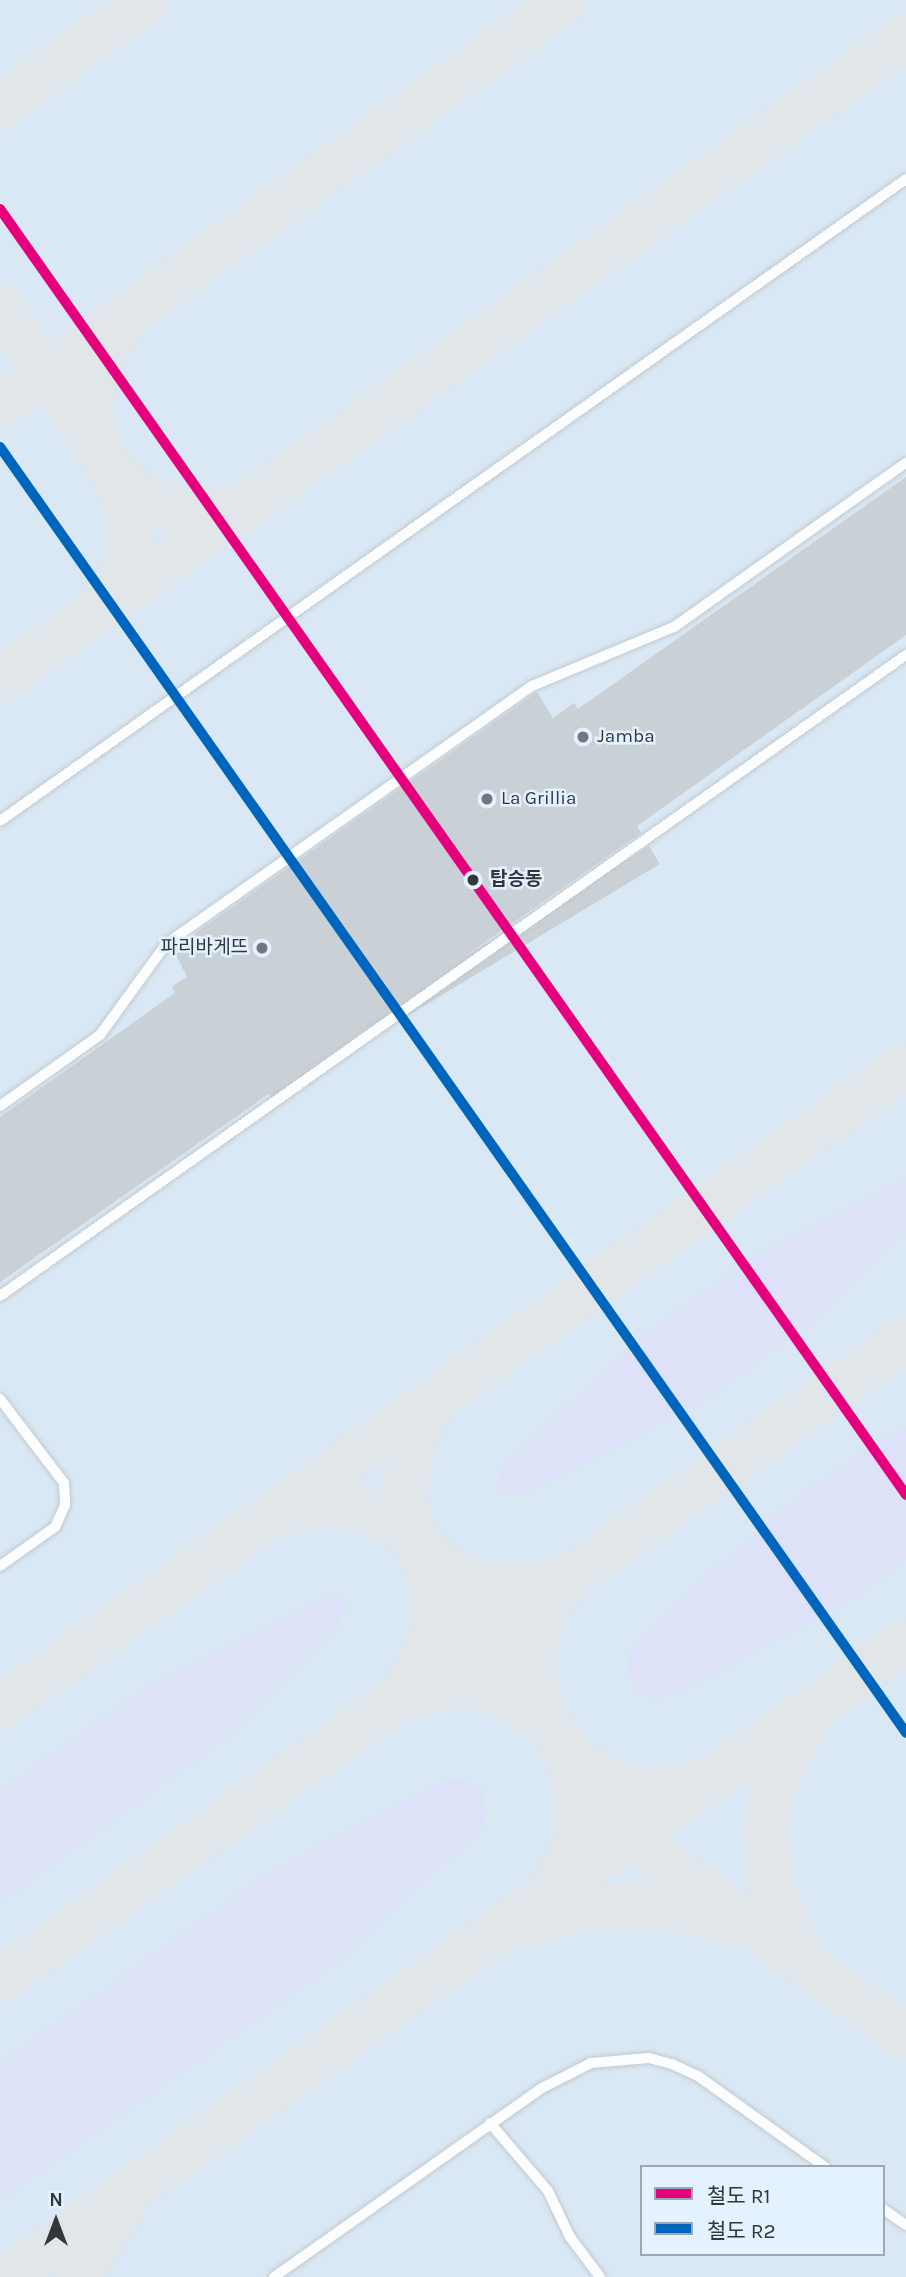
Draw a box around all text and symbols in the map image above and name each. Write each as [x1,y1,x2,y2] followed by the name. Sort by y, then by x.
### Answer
[597,726,655,748] place label: Jamba
[575,729,591,745] marker: Jamba
[501,788,576,810] place label: La Grillia
[479,791,495,807] marker: La Grillia
[462,869,484,891] marker: 탑승동
[490,869,542,891] place label: 탑승동
[161,937,248,959] place label: 파리바게뜨
[254,940,270,956] marker: 파리바게뜨
[640,2165,885,2256] legend
[707,2184,770,2208] text: 철도 R1
[21,2186,91,2256] north arrow
[49,2189,63,2211] text: N
[707,2219,776,2243] text: 철도 R2

